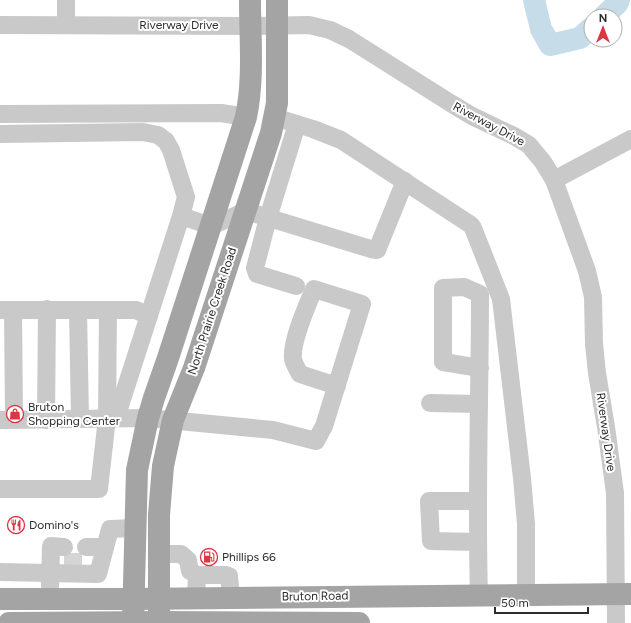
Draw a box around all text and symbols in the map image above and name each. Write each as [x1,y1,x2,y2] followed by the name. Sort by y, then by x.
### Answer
[583,8,623,48] north arrow
[599,12,607,25] text: N
[139,18,219,32] street label: Riverway Drive
[451,99,528,149] street label: Riverway Drive
[185,246,239,376] street label: North Prairie Creek Road
[594,392,619,473] street label: Riverway Drive
[28,400,120,428] place label: Bruton Shopping Center
[5,404,25,424] shop icon: Bruton Shopping Center
[6,515,26,535] restaurant icon: Domino's
[29,518,79,532] place label: Domino's
[199,547,219,567] fuel station icon: Phillips 66
[222,550,276,564] place label: Phillips 66
[281,588,349,604] street label: Bruton Road
[495,589,588,615] scale bar
[501,596,529,610] text: 50 m

